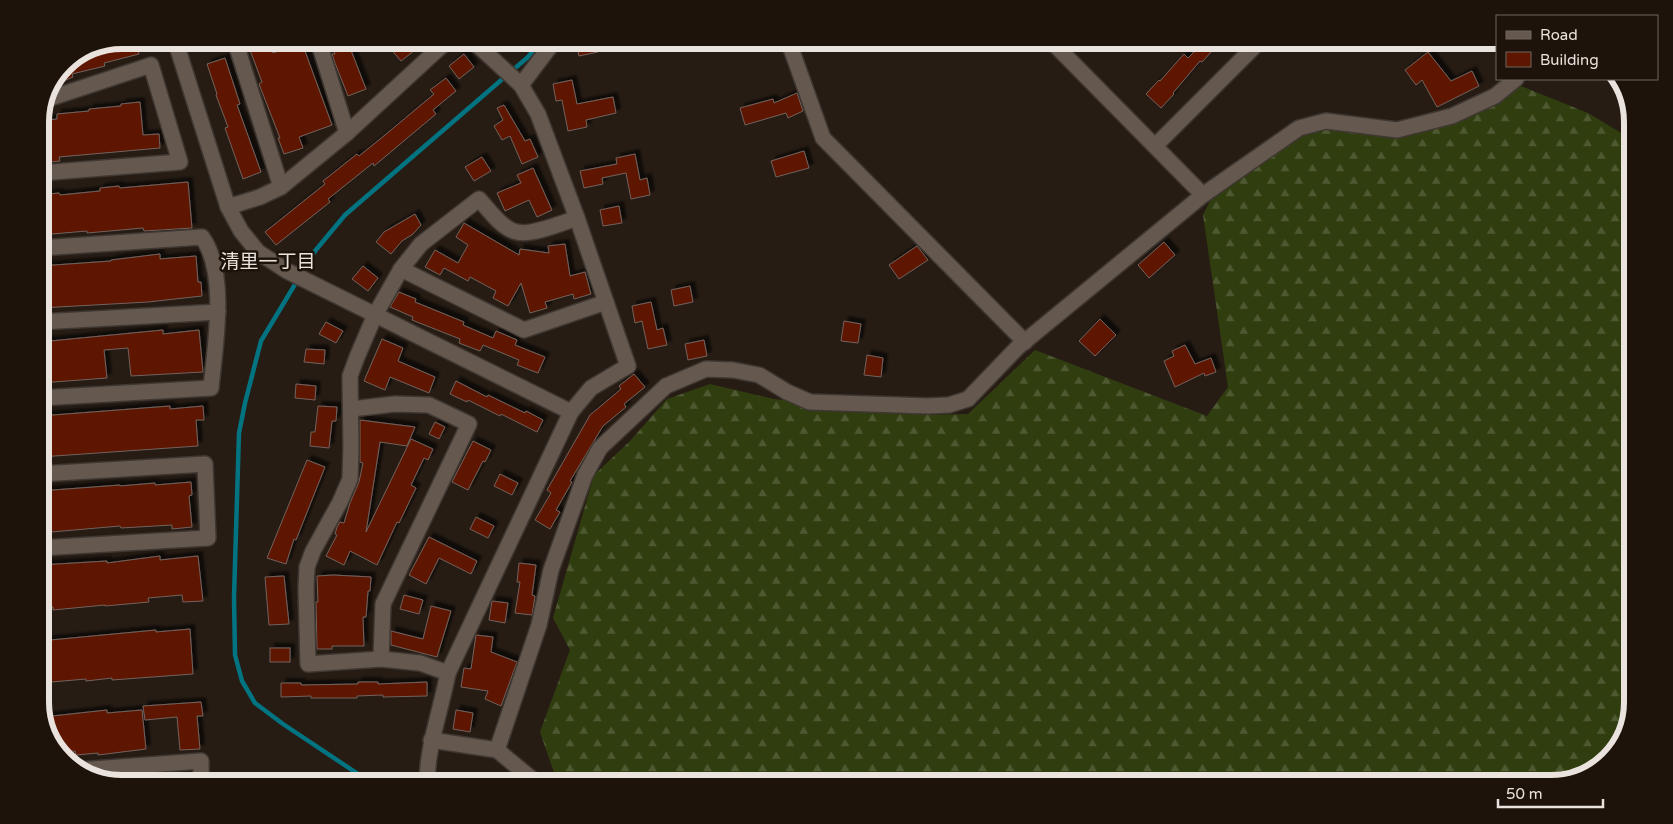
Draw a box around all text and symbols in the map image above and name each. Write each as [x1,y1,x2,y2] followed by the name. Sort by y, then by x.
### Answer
[1496,15,1658,80] legend
[1540,26,1578,44] text: Road
[1540,51,1599,69] text: Building
[220,251,316,273] district label: 清里一丁目
[1498,776,1603,808] scale bar
[1506,785,1543,803] text: 50 m

